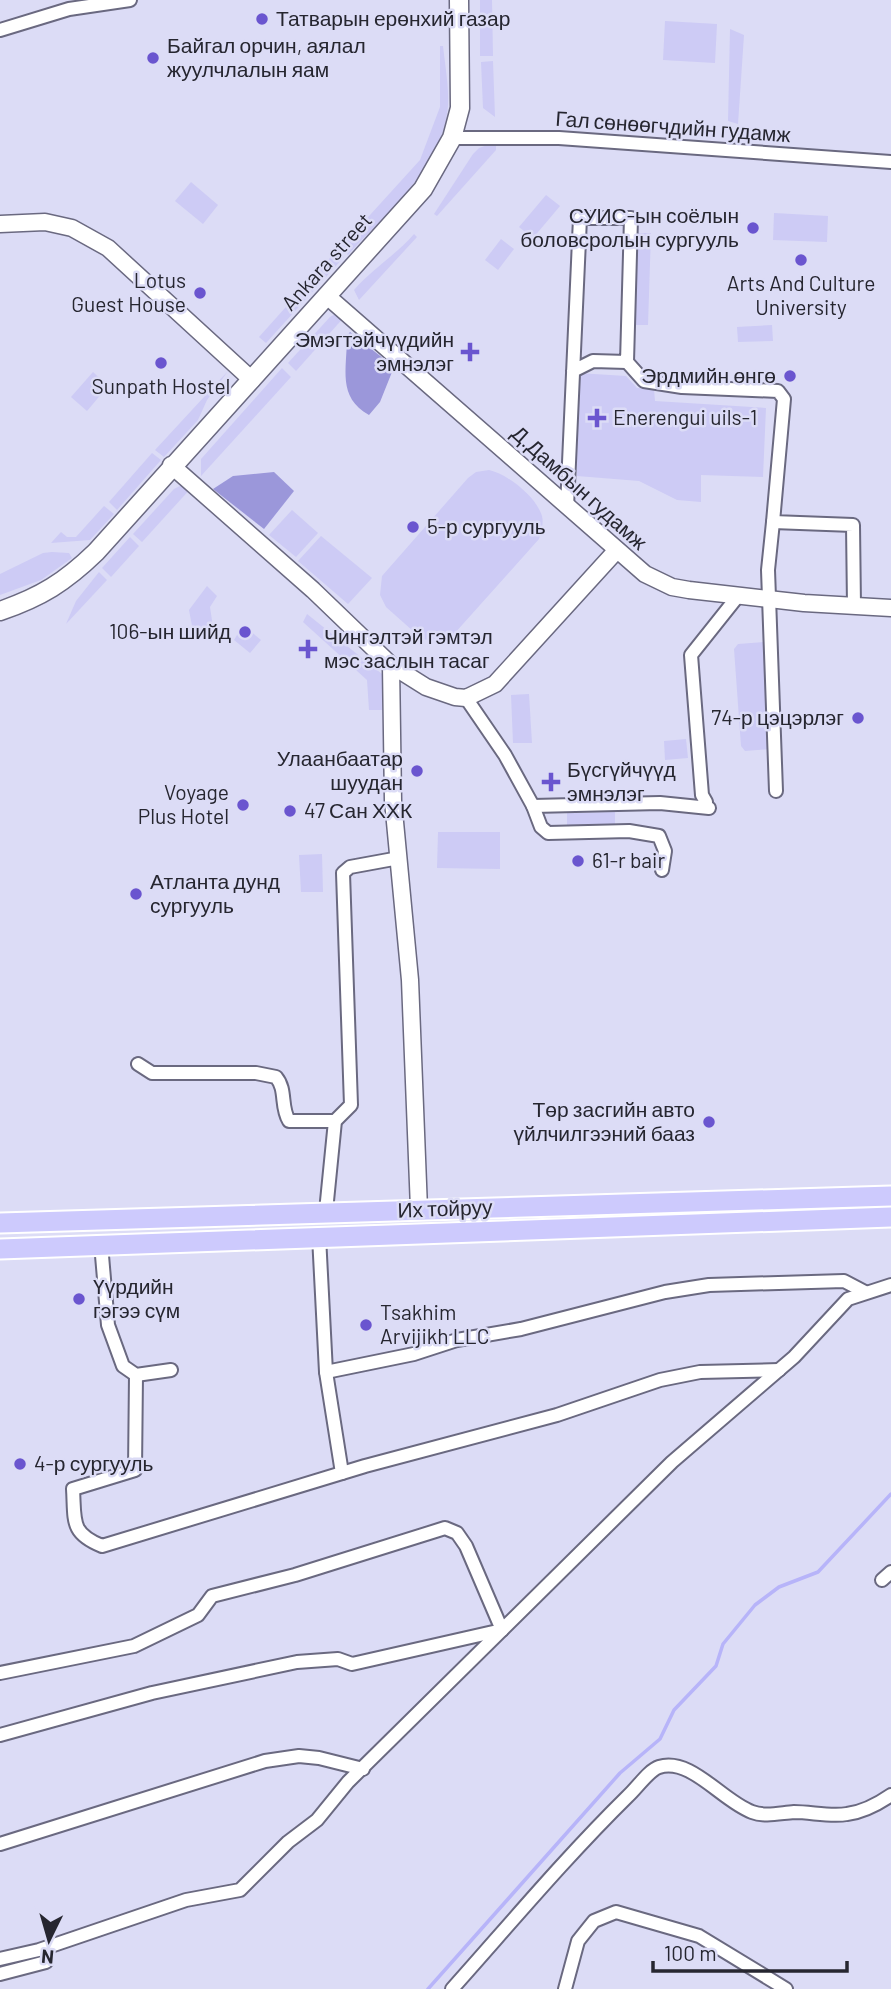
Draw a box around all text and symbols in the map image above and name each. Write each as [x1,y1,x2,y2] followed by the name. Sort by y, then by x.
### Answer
[276,5,510,30] place label: Татварын ерөнхий газар
[254,11,270,27] marker: Татварын ерөнхий газар
[167,32,366,81] place label: Байгал орчин, аялал жуулчлалын яам
[145,50,161,66] marker: Байгал орчин, аялал жуулчлалын яам
[555,105,791,146] street label: Гал сөнөөгчдийн гудамж
[520,202,739,251] place label: СУИС-ын соёлын боловсролын сургууль
[276,207,376,315] street label: Ankara street
[745,220,761,236] marker: СУИС-ын соёлын боловсролын сургууль
[793,252,809,268] marker: Arts And Culture University
[71,267,186,316] place label: Lotus Guest House
[727,270,875,319] place label: Arts And Culture University
[192,285,208,301] marker: Lotus Guest House
[295,326,454,375] place label: Эмэгтэйчүүдийн эмнэлэг
[460,342,480,362] marker: Эмэгтэйчүүдийн эмнэлэг
[153,355,169,371] marker: Sunpath Hostel
[641,362,776,387] place label: Эрдмийн өнгө
[782,368,798,384] marker: Эрдмийн өнгө
[92,373,230,398] place label: Sunpath Hostel
[613,404,757,429] place label: Enerengui uils-1
[587,408,607,428] marker: Enerengui uils-1
[507,420,653,554] street label: Д.Дамбын гудамж
[427,513,546,538] place label: 5-р сургууль
[405,519,421,535] marker: 5-р сургууль
[109,618,231,643] place label: 106-ын шийд
[324,623,493,672] place label: Чингэлтэй гэмтэл мэс заслын тасаг
[237,624,253,640] marker: 106-ын шийд
[298,639,318,659] marker: Чингэлтэй гэмтэл мэс заслын тасаг
[711,704,844,729] place label: 74-р цэцэрлэг
[850,710,866,726] marker: 74-р цэцэрлэг
[277,745,403,794] place label: Улаанбаатар шуудан
[567,756,676,805] place label: Бүсгүйчүүд эмнэлэг
[409,763,425,779] marker: Улаанбаатар шуудан
[541,772,561,792] marker: Бүсгүйчүүд эмнэлэг
[138,779,229,828] place label: Voyage Plus Hotel
[235,797,251,813] marker: Voyage Plus Hotel
[304,797,413,822] place label: 47 Сан ХХК
[282,803,298,819] marker: 47 Сан ХХК
[592,847,665,872] place label: 61-r bair
[570,853,586,869] marker: 61-r bair
[150,868,280,917] place label: Атланта дунд сургууль
[128,886,144,902] marker: Атланта дунд сургууль
[513,1096,695,1145] place label: Төр засгийн авто үйлчилгээний бааз
[701,1114,717,1130] marker: Төр засгийн авто үйлчилгээний бааз
[397,1193,493,1222] street label: Их тойруу
[93,1273,180,1322] place label: Үүрдийн гэгээ сүм
[71,1291,87,1307] marker: Үүрдийн гэгээ сүм
[380,1299,489,1348] place label: Tsakhim Arvijikh LLC
[358,1317,374,1333] marker: Tsakhim Arvijikh LLC
[34,1450,154,1475] place label: 4-р сургууль
[12,1456,28,1472] marker: 4-р сургууль
[14,1905,84,1975] north arrow
[653,1930,847,1974] scale bar
[664,1940,717,1965] text: 100 m
[40,1945,55,1969] text: N

